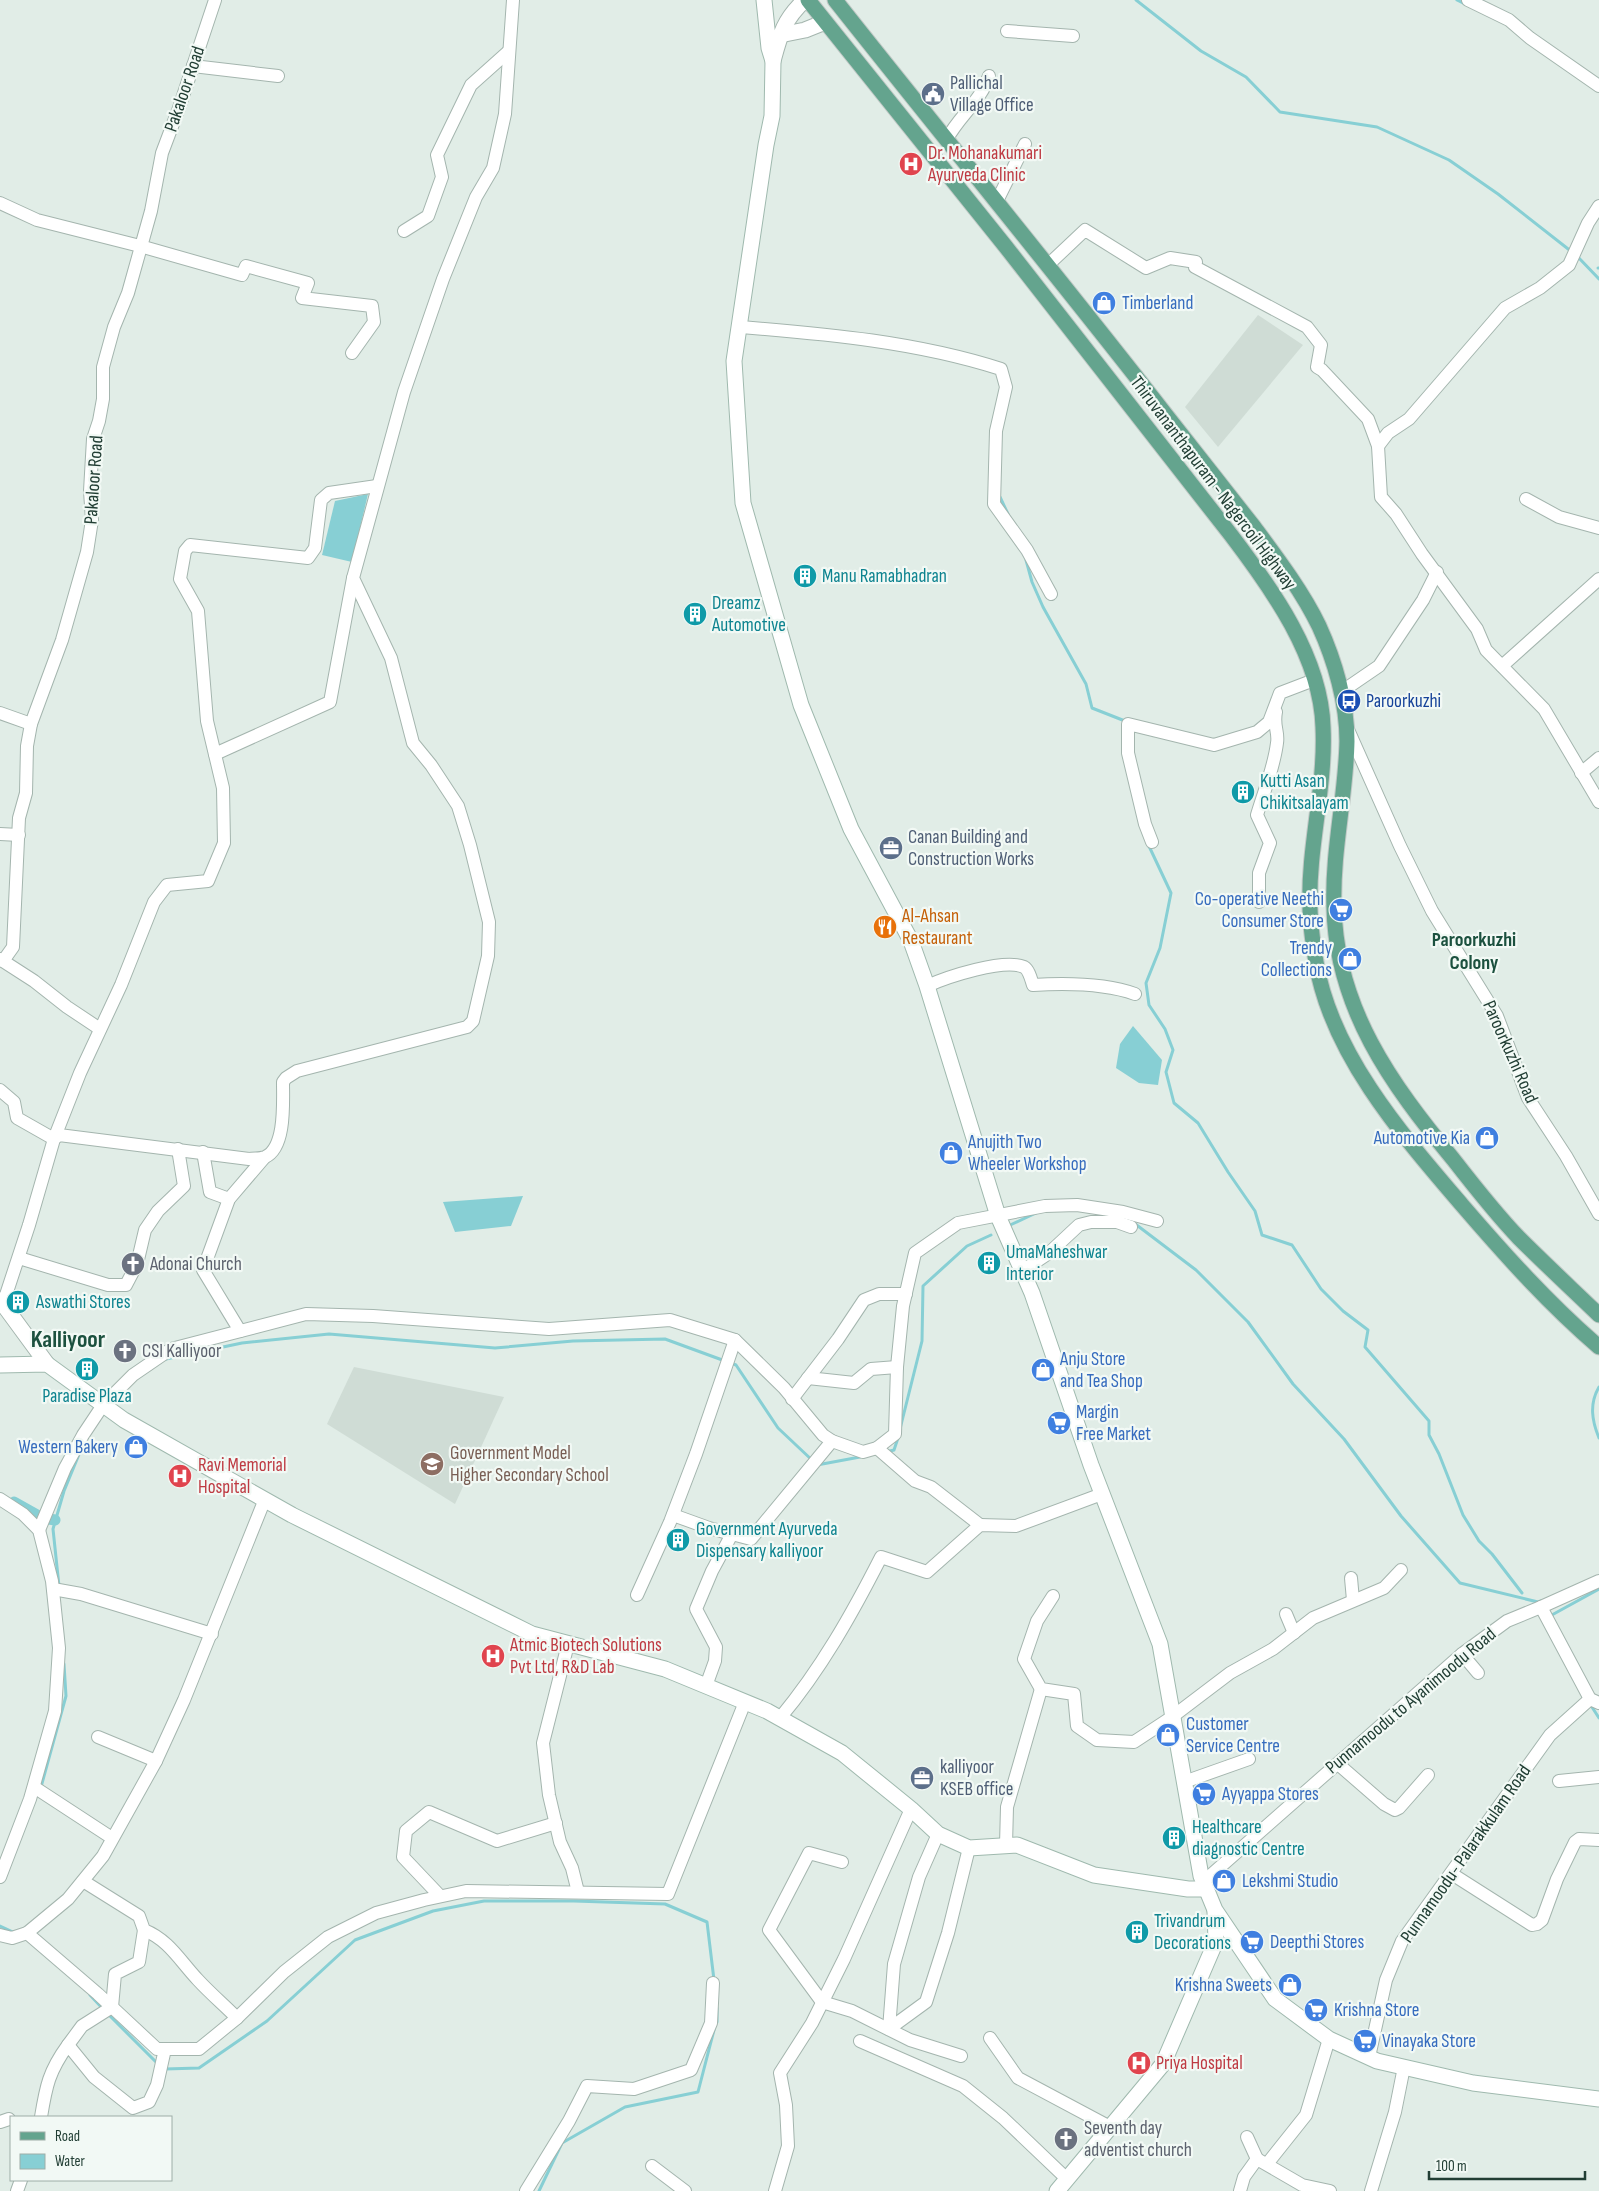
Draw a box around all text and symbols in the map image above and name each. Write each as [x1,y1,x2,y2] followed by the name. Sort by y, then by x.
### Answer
[160,43,210,135] street label: Pakaloor Road
[950,72,1034,117] place label: Pallichal Village Office
[920,81,946,107] public building icon: Pallichal Village Office
[927,142,1042,187] place label: Dr. Mohanakumari Ayurveda Clinic
[898,151,924,177] hospital icon: Dr. Mohanakumari Ayurveda Clinic
[1091,290,1117,316] shop icon: Timberland
[1122,292,1193,315] place label: Timberland
[1125,371,1301,595] street label: Thiruvananthapuram - Nagercoil Highway
[79,435,109,525] street label: Pakaloor Road
[792,563,818,589] building icon: Manu Ramabhadran
[822,565,947,588] place label: Manu Ramabhadran
[711,592,786,637] place label: Dreamz Automotive
[682,601,708,627] building icon: Dreamz Automotive
[1336,688,1362,714] bus stop icon: Paroorkuzhi
[1366,690,1441,713] place label: Paroorkuzhi
[1260,770,1349,815] place label: Kutti Asan Chikitsalayam
[1230,779,1256,805] building icon: Kutti Asan Chikitsalayam
[908,826,1034,871] place label: Canan Building and Construction Works
[878,835,904,861] office icon: Canan Building and Construction Works
[1195,888,1324,933] place label: Co-operative Neethi Consumer Store
[1328,897,1354,923] supermarket icon: Co-operative Neethi Consumer Store
[901,905,973,950] place label: Al-Ahsan Restaurant
[872,914,898,940] restaurant icon: Al-Ahsan Restaurant
[1432,928,1516,975] district label: Paroorkuzhi Colony
[1261,937,1333,982] place label: Trendy Collections
[1337,946,1363,972] shop icon: Trendy Collections
[1477,997,1543,1107] street label: Paroorkuzhi Road
[1474,1125,1500,1151] shop icon: Automotive Kia
[1373,1127,1470,1150] place label: Automotive Kia
[967,1131,1087,1176] place label: Anujith Two Wheeler Workshop
[938,1140,964,1166] shop icon: Anujith Two Wheeler Workshop
[1006,1241,1108,1286] place label: UmaMaheshwar Interior
[976,1250,1002,1276] building icon: UmaMaheshwar Interior
[120,1251,146,1277] church icon: Adonai Church
[149,1253,242,1276] place label: Adonai Church
[5,1289,31,1315] building icon: Aswathi Stores
[35,1291,131,1314] place label: Aswathi Stores
[31,1325,106,1354] district label: Kalliyoor
[112,1338,138,1364] church icon: CSI Kalliyoor
[142,1340,222,1363] place label: CSI Kalliyoor
[1059,1348,1143,1393] place label: Anju Store and Tea Shop
[74,1356,100,1382] building icon: Paradise Plaza
[1030,1357,1056,1383] shop icon: Anju Store and Tea Shop
[42,1385,132,1408] place label: Paradise Plaza
[1076,1401,1151,1446] place label: Margin Free Market
[1046,1410,1072,1436] supermarket icon: Margin Free Market
[123,1434,149,1460] shop icon: Western Bakery
[18,1436,119,1459] place label: Western Bakery
[450,1442,609,1487] place label: Government Model Higher Secondary School
[419,1451,445,1477] school or university icon: Government Model Higher Secondary School
[198,1454,286,1499] place label: Ravi Memorial Hospital
[167,1463,193,1489] hospital icon: Ravi Memorial Hospital
[696,1518,837,1563] place label: Government Ayurveda Dispensary kalliyoor
[665,1527,691,1553] building icon: Government Ayurveda Dispensary kalliyoor
[1321,1623,1501,1779] street label: Punnamoodu to Ayanimoodu Road
[509,1634,662,1679] place label: Atmic Biotech Solutions Pvt Ltd, R&D Lab
[480,1643,506,1669] hospital icon: Atmic Biotech Solutions Pvt Ltd, R&D Lab
[1186,1713,1280,1758] place label: Customer Service Centre
[1155,1722,1181,1748] shop icon: Customer Service Centre
[940,1756,1013,1801] place label: kalliyoor KSEB office
[1396,1761,1536,1947] street label: Punnamoodu- Palarakkulam Road
[909,1765,935,1791] office icon: kalliyoor KSEB office
[1191,1781,1217,1807] supermarket icon: Ayyappa Stores
[1221,1783,1319,1806] place label: Ayyappa Stores
[1192,1816,1305,1861] place label: Healthcare diagnostic Centre
[1161,1825,1187,1851] building icon: Healthcare diagnostic Centre
[1211,1868,1237,1894] shop icon: Lekshmi Studio
[1242,1870,1338,1893] place label: Lekshmi Studio
[1154,1910,1231,1955] place label: Trivandrum Decorations
[1124,1919,1150,1945] building icon: Trivandrum Decorations
[1239,1929,1265,1955] supermarket icon: Deepthi Stores
[1270,1931,1364,1954] place label: Deepthi Stores
[1277,1972,1303,1998] shop icon: Krishna Sweets
[1175,1974,1272,1997] place label: Krishna Sweets
[1303,1997,1329,2023] supermarket icon: Krishna Store
[1334,1999,1419,2022] place label: Krishna Store
[1352,2028,1378,2054] supermarket icon: Vinayaka Store
[1382,2030,1476,2053] place label: Vinayaka Store
[1126,2050,1152,2076] hospital icon: Priya Hospital
[1156,2052,1243,2075] place label: Priya Hospital
[10,2116,172,2181] legend
[1084,2117,1192,2162] place label: Seventh day adventist church
[1053,2126,1079,2152] church icon: Seventh day adventist church
[55,2127,80,2146] text: Road
[1429,2148,1585,2180] scale bar
[55,2152,86,2171] text: Water
[1436,2157,1467,2176] text: 100 m

